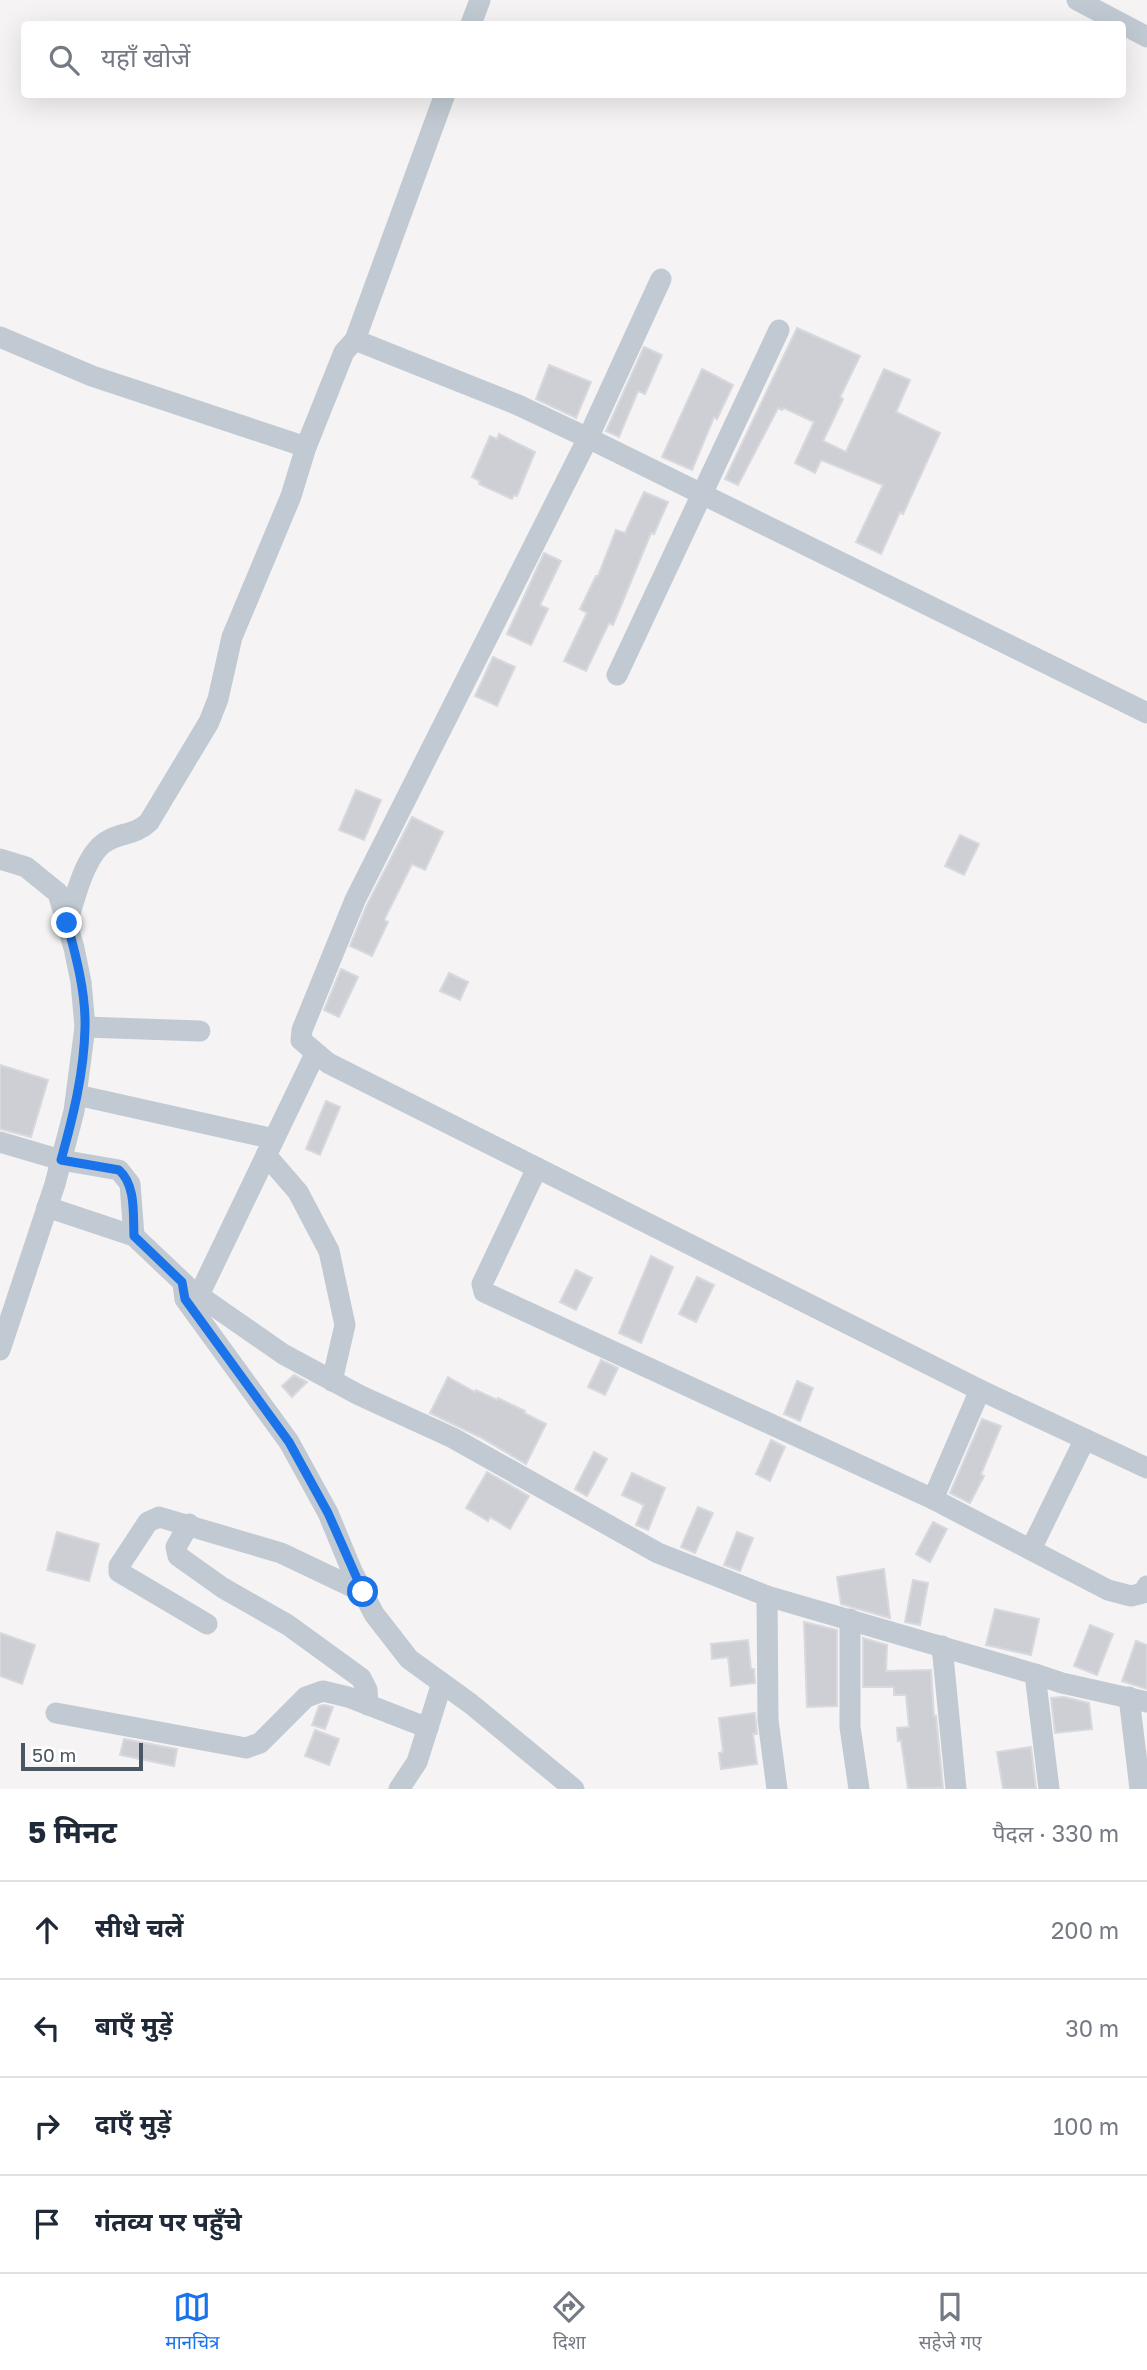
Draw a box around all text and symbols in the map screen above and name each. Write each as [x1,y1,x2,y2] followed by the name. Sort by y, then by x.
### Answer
[21,21,1126,98] search box
[45,41,83,79] icon: search
[101,42,190,73] text: यहाँ खोजें
[51,907,82,938] route end
[347,1576,378,1607] route start
[21,1740,144,1772] scale bar
[32,1743,76,1766] text: 50 m
[28,1814,117,1850] text: 5 मिनट
[992,1819,1119,1847] text: पैदल · 330 m
[28,1911,66,1949] icon: ahead
[95,1912,183,1943] text: सीधे चलें
[1051,1916,1119,1944] text: 200 m
[28,2009,66,2047] icon: left
[95,2010,173,2041] text: बाएँ मुड़ें
[1065,2014,1119,2042] text: 30 m
[28,2107,66,2145] icon: right
[95,2108,171,2139] text: दाएँ मुड़ें
[1053,2112,1119,2140] text: 100 m
[28,2205,66,2243] icon: arrive
[95,2206,242,2237] text: गंतव्य पर पहुँचे
[165,2288,220,2357] tab: मानचित्र
[550,2288,588,2357] tab: दिशा
[919,2288,982,2357] tab: सहेजे गए

